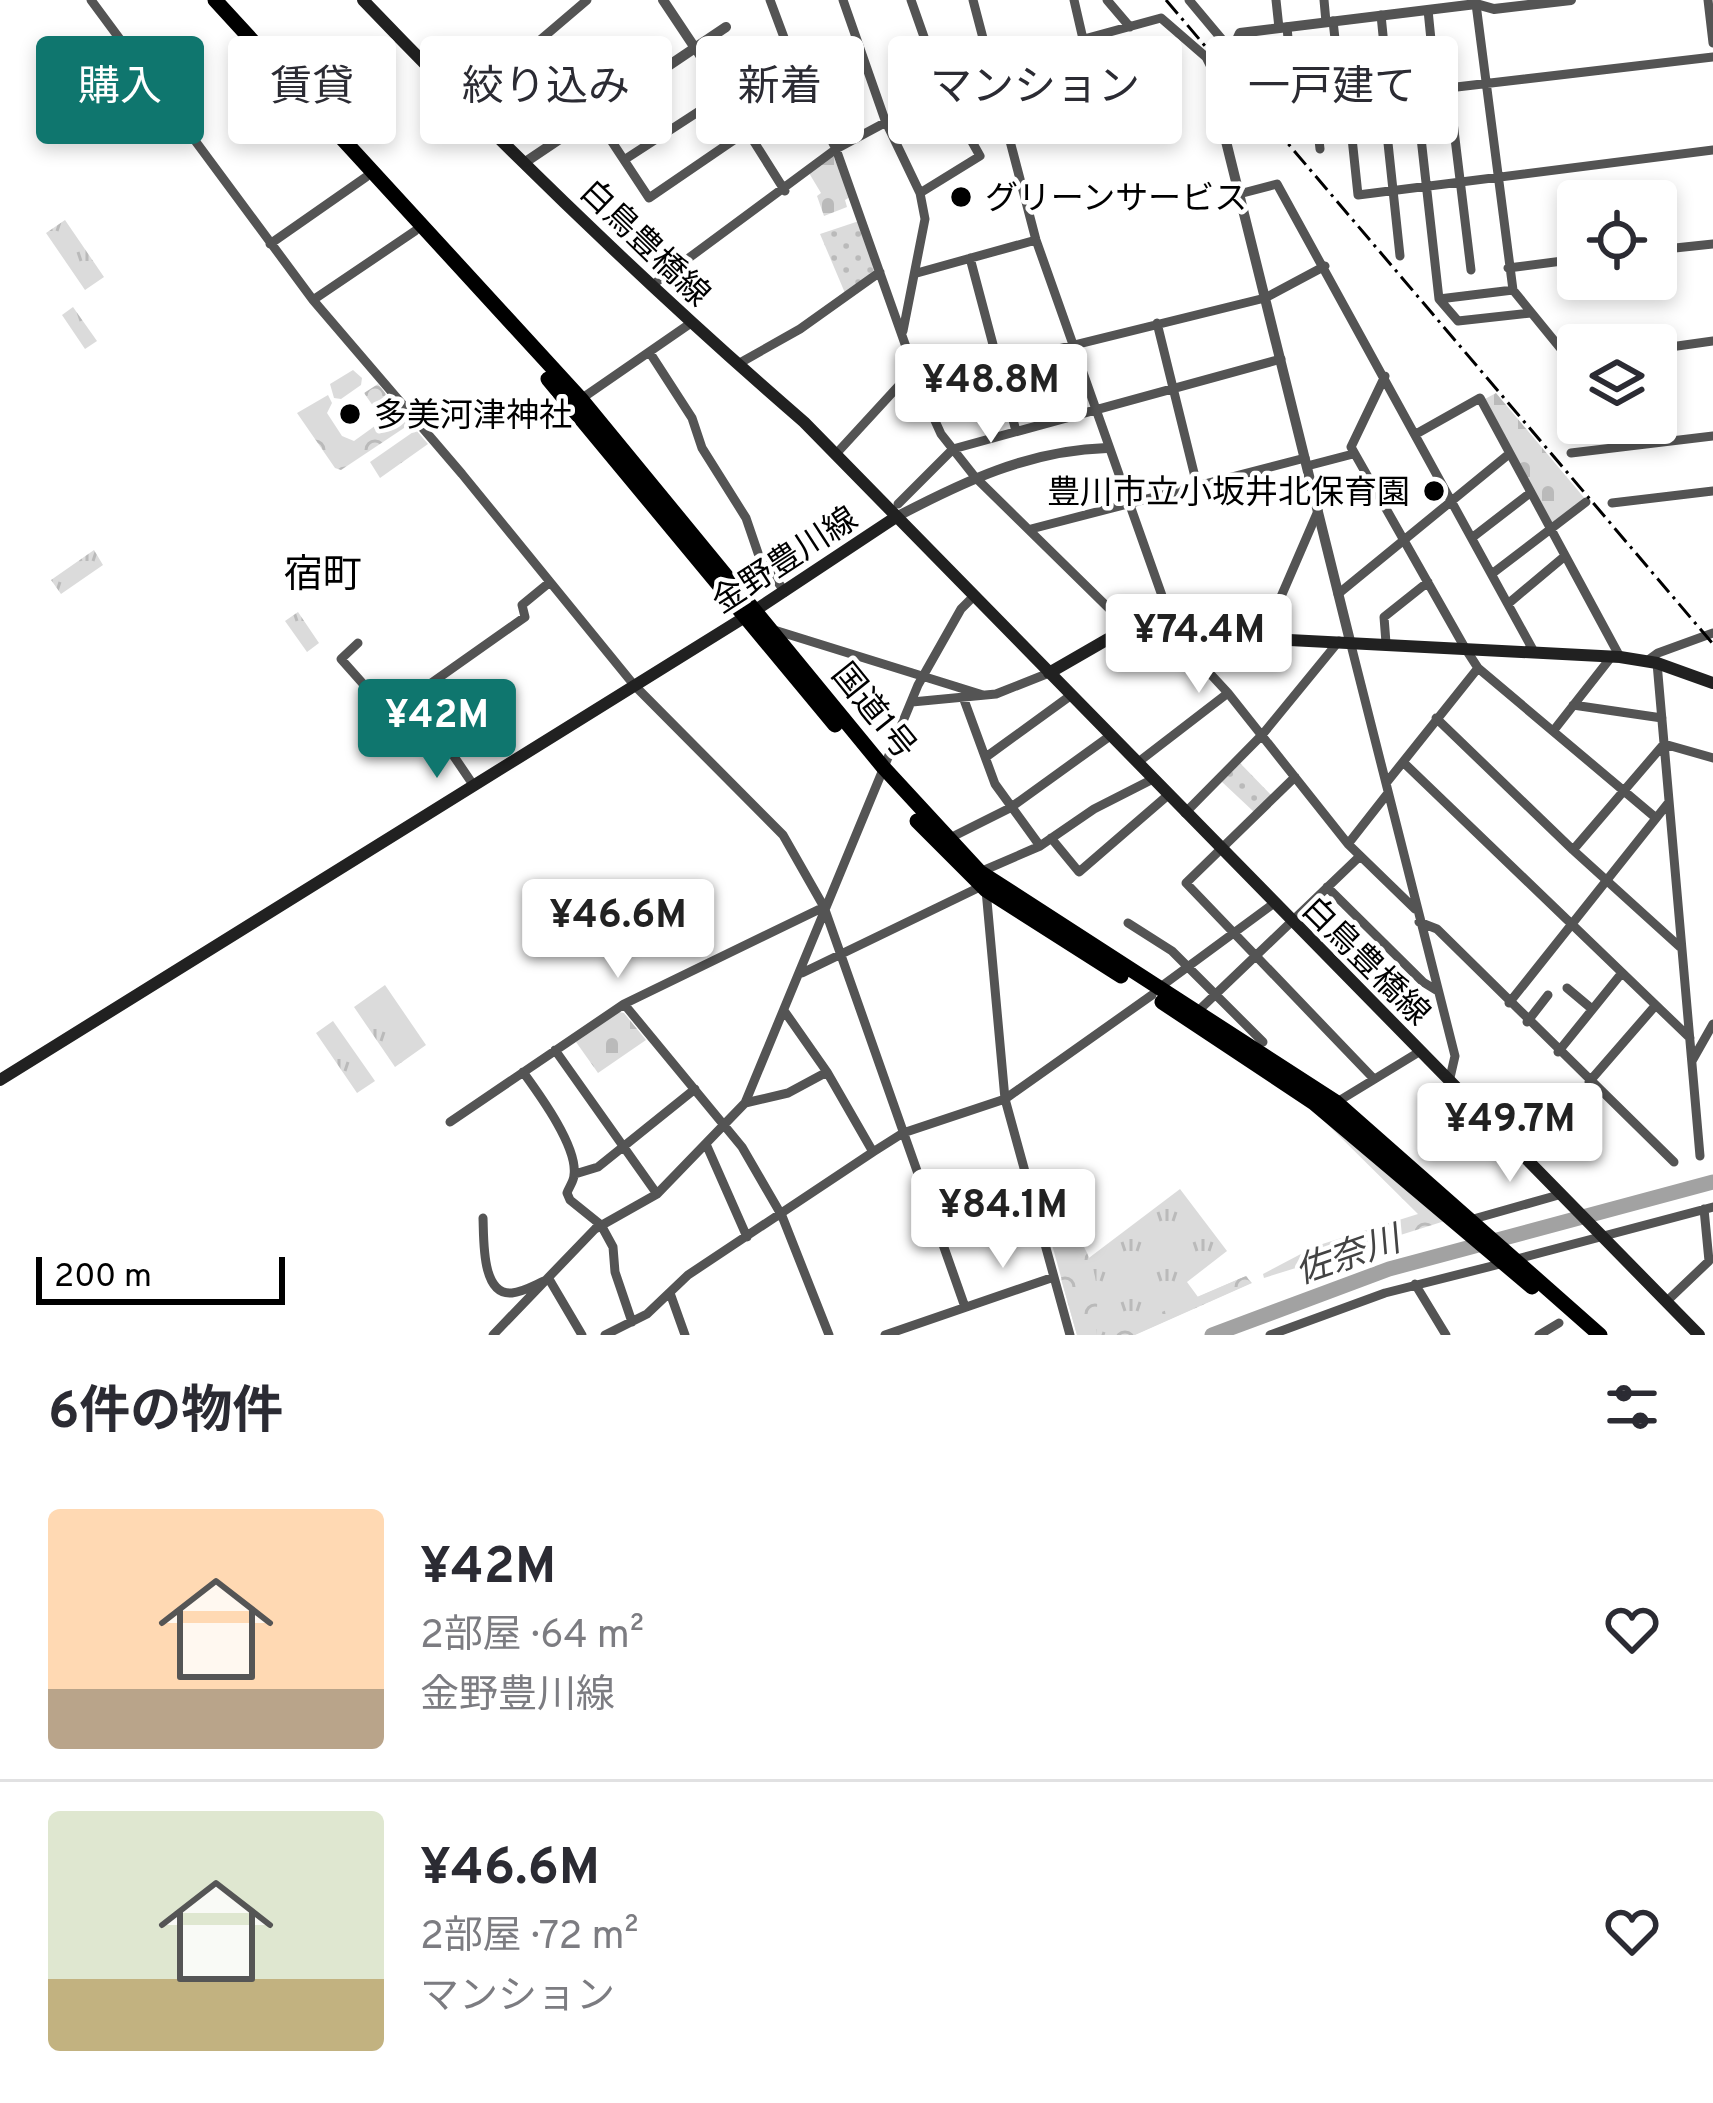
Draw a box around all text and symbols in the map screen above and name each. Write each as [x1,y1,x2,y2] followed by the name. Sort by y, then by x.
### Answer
[36,36,204,144] chip: 購入
[228,36,396,144] chip: 賃貸
[420,36,672,144] chip: 絞り込み
[696,36,864,144] chip: 新着
[888,36,1182,144] chip: マンション
[1206,36,1458,144] chip: 一戸建て
[569,172,717,317] street label: 白鳥豊橋線
[985,180,1247,222] place label: グリーンサービス
[1557,180,1677,444] map controls
[1557,180,1677,300] button: locate
[948,184,974,210] marker: グリーンサービス
[1557,324,1677,444] button: layers
[893,344,1089,446] pin: ¥48.8M
[922,358,1060,407] text: ¥48.8M
[374,397,572,439] place label: 多美河津神社
[337,401,363,427] marker: 多美河津神社
[1047,474,1410,516] place label: 豊川市立小坂井北保育園
[1421,478,1447,504] marker: 豊川市立小坂井北保育園
[706,500,867,625] street label: 金野豊川線
[284,553,362,602] district label: 宿町
[1101,594,1297,696] pin: ¥74.4M
[1133,608,1265,657] text: ¥74.4M
[821,656,923,769] street label: 国道1号
[366,679,508,781] pin: ¥42M
[385,693,489,742] text: ¥42M
[520,879,716,981] pin: ¥46.6M
[1291,890,1437,1036] street label: 白鳥豊橋線
[549,893,687,942] text: ¥46.6M
[1412,1083,1608,1185] pin: ¥49.7M
[1444,1097,1576,1146] text: ¥49.7M
[905,1169,1101,1271] pin: ¥84.1M
[938,1183,1068,1232] text: ¥84.1M
[1290,1217,1411,1297] water label: 佐奈川
[36,1251,285,1304] scale bar
[54,1257,152,1299] text: 200 m
[1599,1374,1665,1440] icon: filters
[48,1382,283,1447] text: 6件の物件
[420,1537,556,1602] text: ¥42M
[144,1557,288,1701] icon: home
[1599,1596,1665,1662] icon: heart
[420,1613,644,1662] text: 2部屋 · 64 m²
[420,1673,615,1722] text: 金野豊川線
[420,1838,600,1903] text: ¥46.6M
[144,1859,288,2003] icon: home
[1599,1898,1665,1964] icon: heart
[420,1914,639,1963] text: 2部屋 · 72 m²
[420,1974,615,2023] text: マンション

